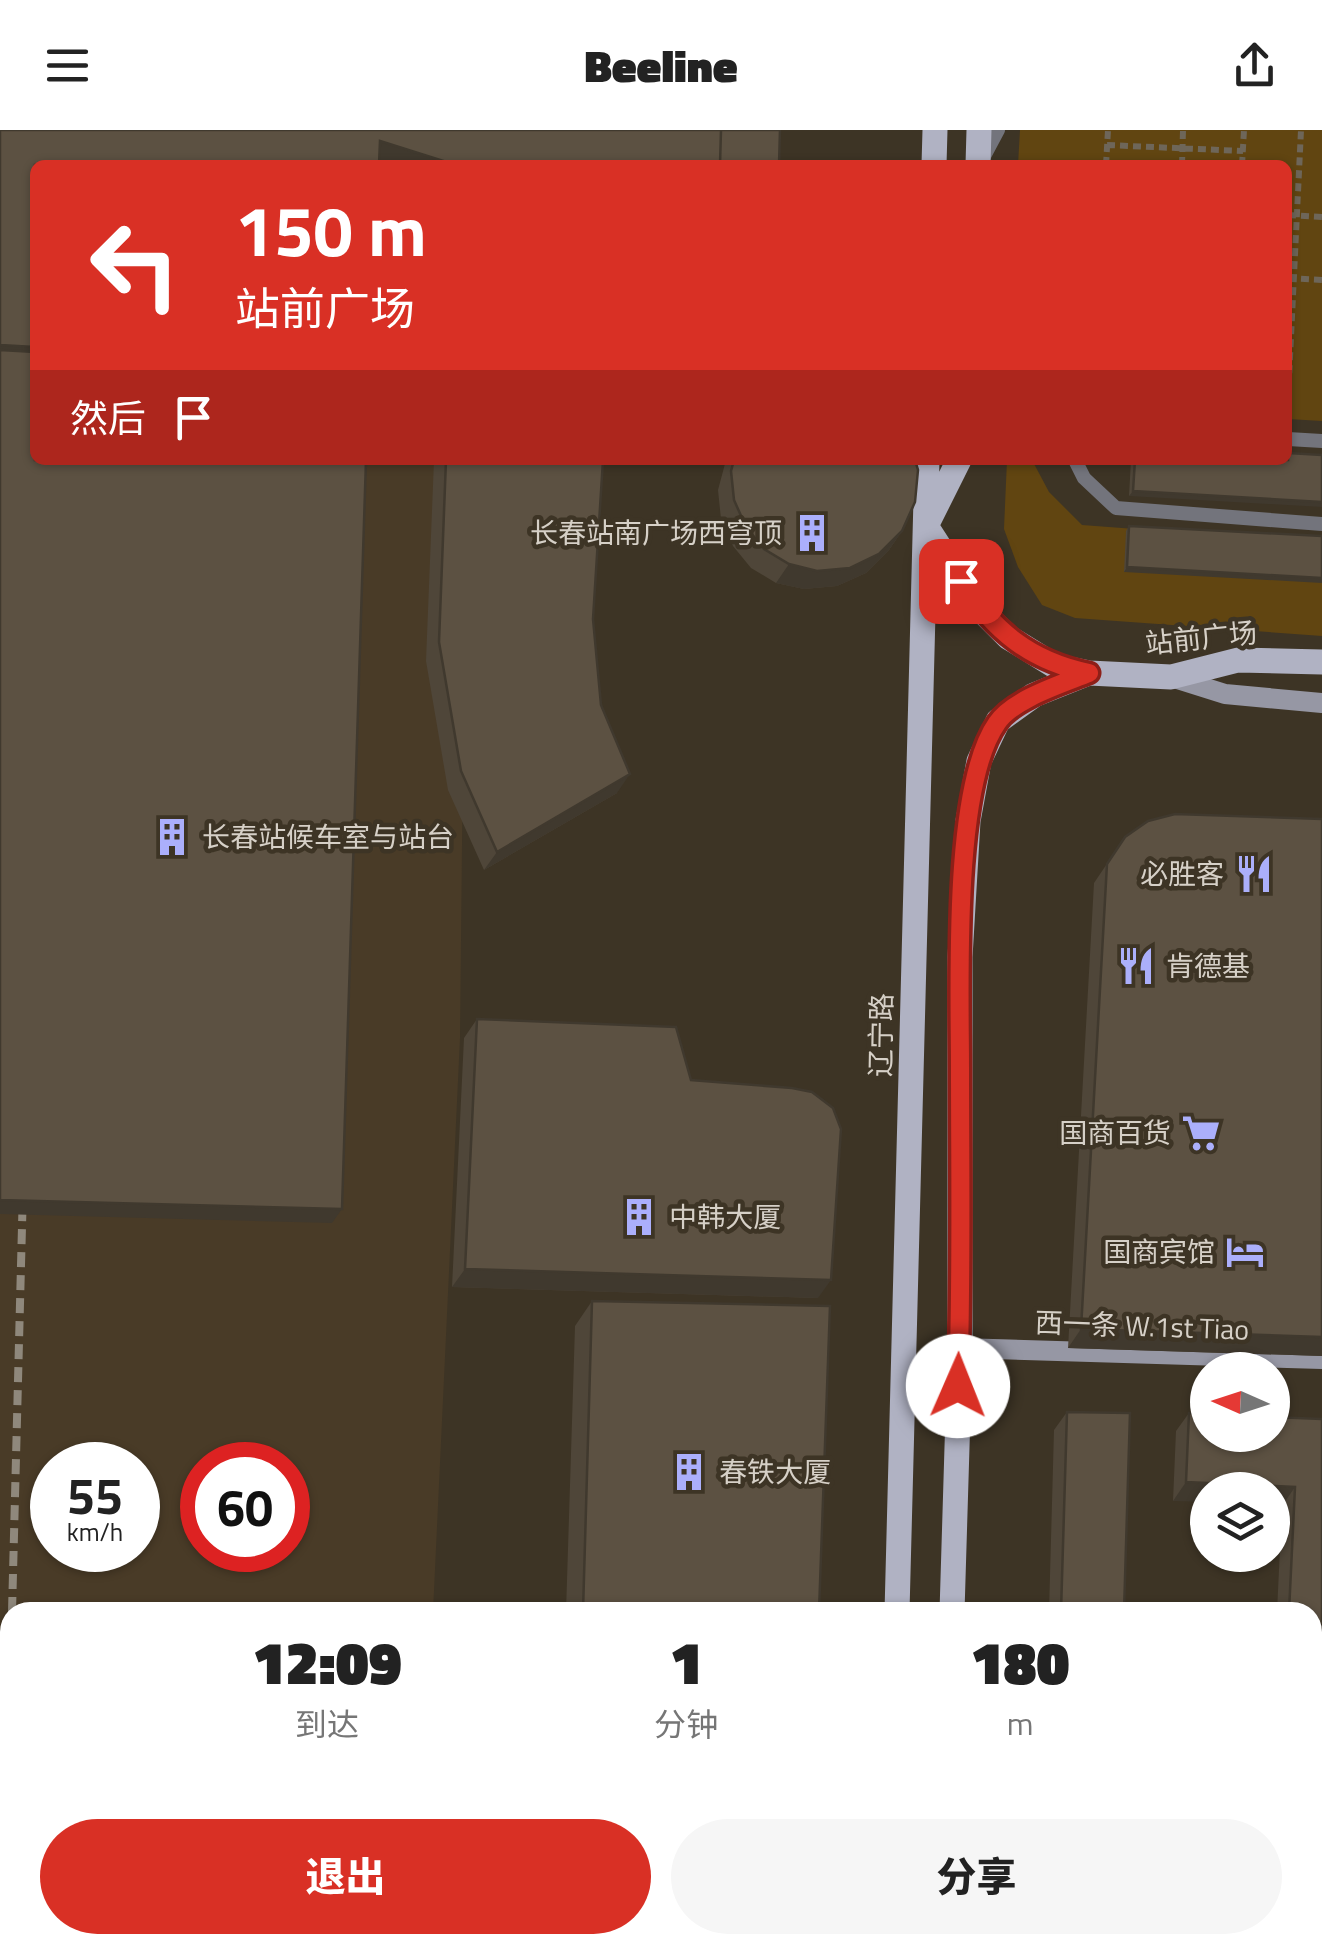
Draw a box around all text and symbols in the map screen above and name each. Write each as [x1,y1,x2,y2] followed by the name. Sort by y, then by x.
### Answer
[584,31,738,99] text: Beeline
[40,38,95,93] icon: menu
[1227,38,1282,93] icon: share
[235,177,427,283] text: 150 m
[70,200,200,330] icon: left
[235,274,415,342] text: 站前广场
[70,389,146,447] text: 然后
[166,390,221,445] icon: arrive
[530,511,782,554] place label: 长春站南广场西穹顶
[791,512,833,554] building icon: 长春站南广场西穹顶
[919,539,1004,624] pin
[934,554,989,609] icon: arrive
[1143,610,1259,665] street label: 站前广场
[202,815,454,858] place label: 长春站候车室与站台
[151,816,193,858] building icon: 长春站候车室与站台
[1140,852,1224,895] place label: 必胜客
[1233,853,1275,895] restaurant icon: 必胜客
[1166,944,1250,987] place label: 肯德基
[1115,945,1157,987] restaurant icon: 肯德基
[858,993,903,1077] street label: 辽宁路
[1059,1111,1171,1154] place label: 国商百货
[1180,1112,1222,1154] supermarket icon: 国商百货
[669,1195,781,1238] place label: 中韩大厦
[618,1196,660,1238] building icon: 中韩大厦
[1103,1230,1215,1273] place label: 国商宾馆
[1224,1231,1266,1273] hotel icon: 国商宾馆
[1034,1300,1250,1351] street label: 西一条 W.1st Tiao
[906,1334,1010,1438] position arrow
[1190,1352,1290,1452] north arrow
[1190,1352,1290,1572] map controls
[180,1442,310,1572] speed limit sign: 60
[719,1450,831,1493] place label: 春铁大厦
[668,1451,710,1493] building icon: 春铁大厦
[67,1457,123,1533] text: 55
[1190,1472,1290,1572] button: layers
[67,1513,123,1551] text: km/h
[252,1616,402,1707] text: 12:09
[670,1616,703,1707] text: 1
[971,1616,1070,1707] text: 180
[1007,1699,1033,1747] text: m
[295,1700,359,1748] text: 到达
[654,1700,718,1748] text: 分钟
[40,1819,651,1934] button: 退出
[671,1819,1282,1934] button: 分享

